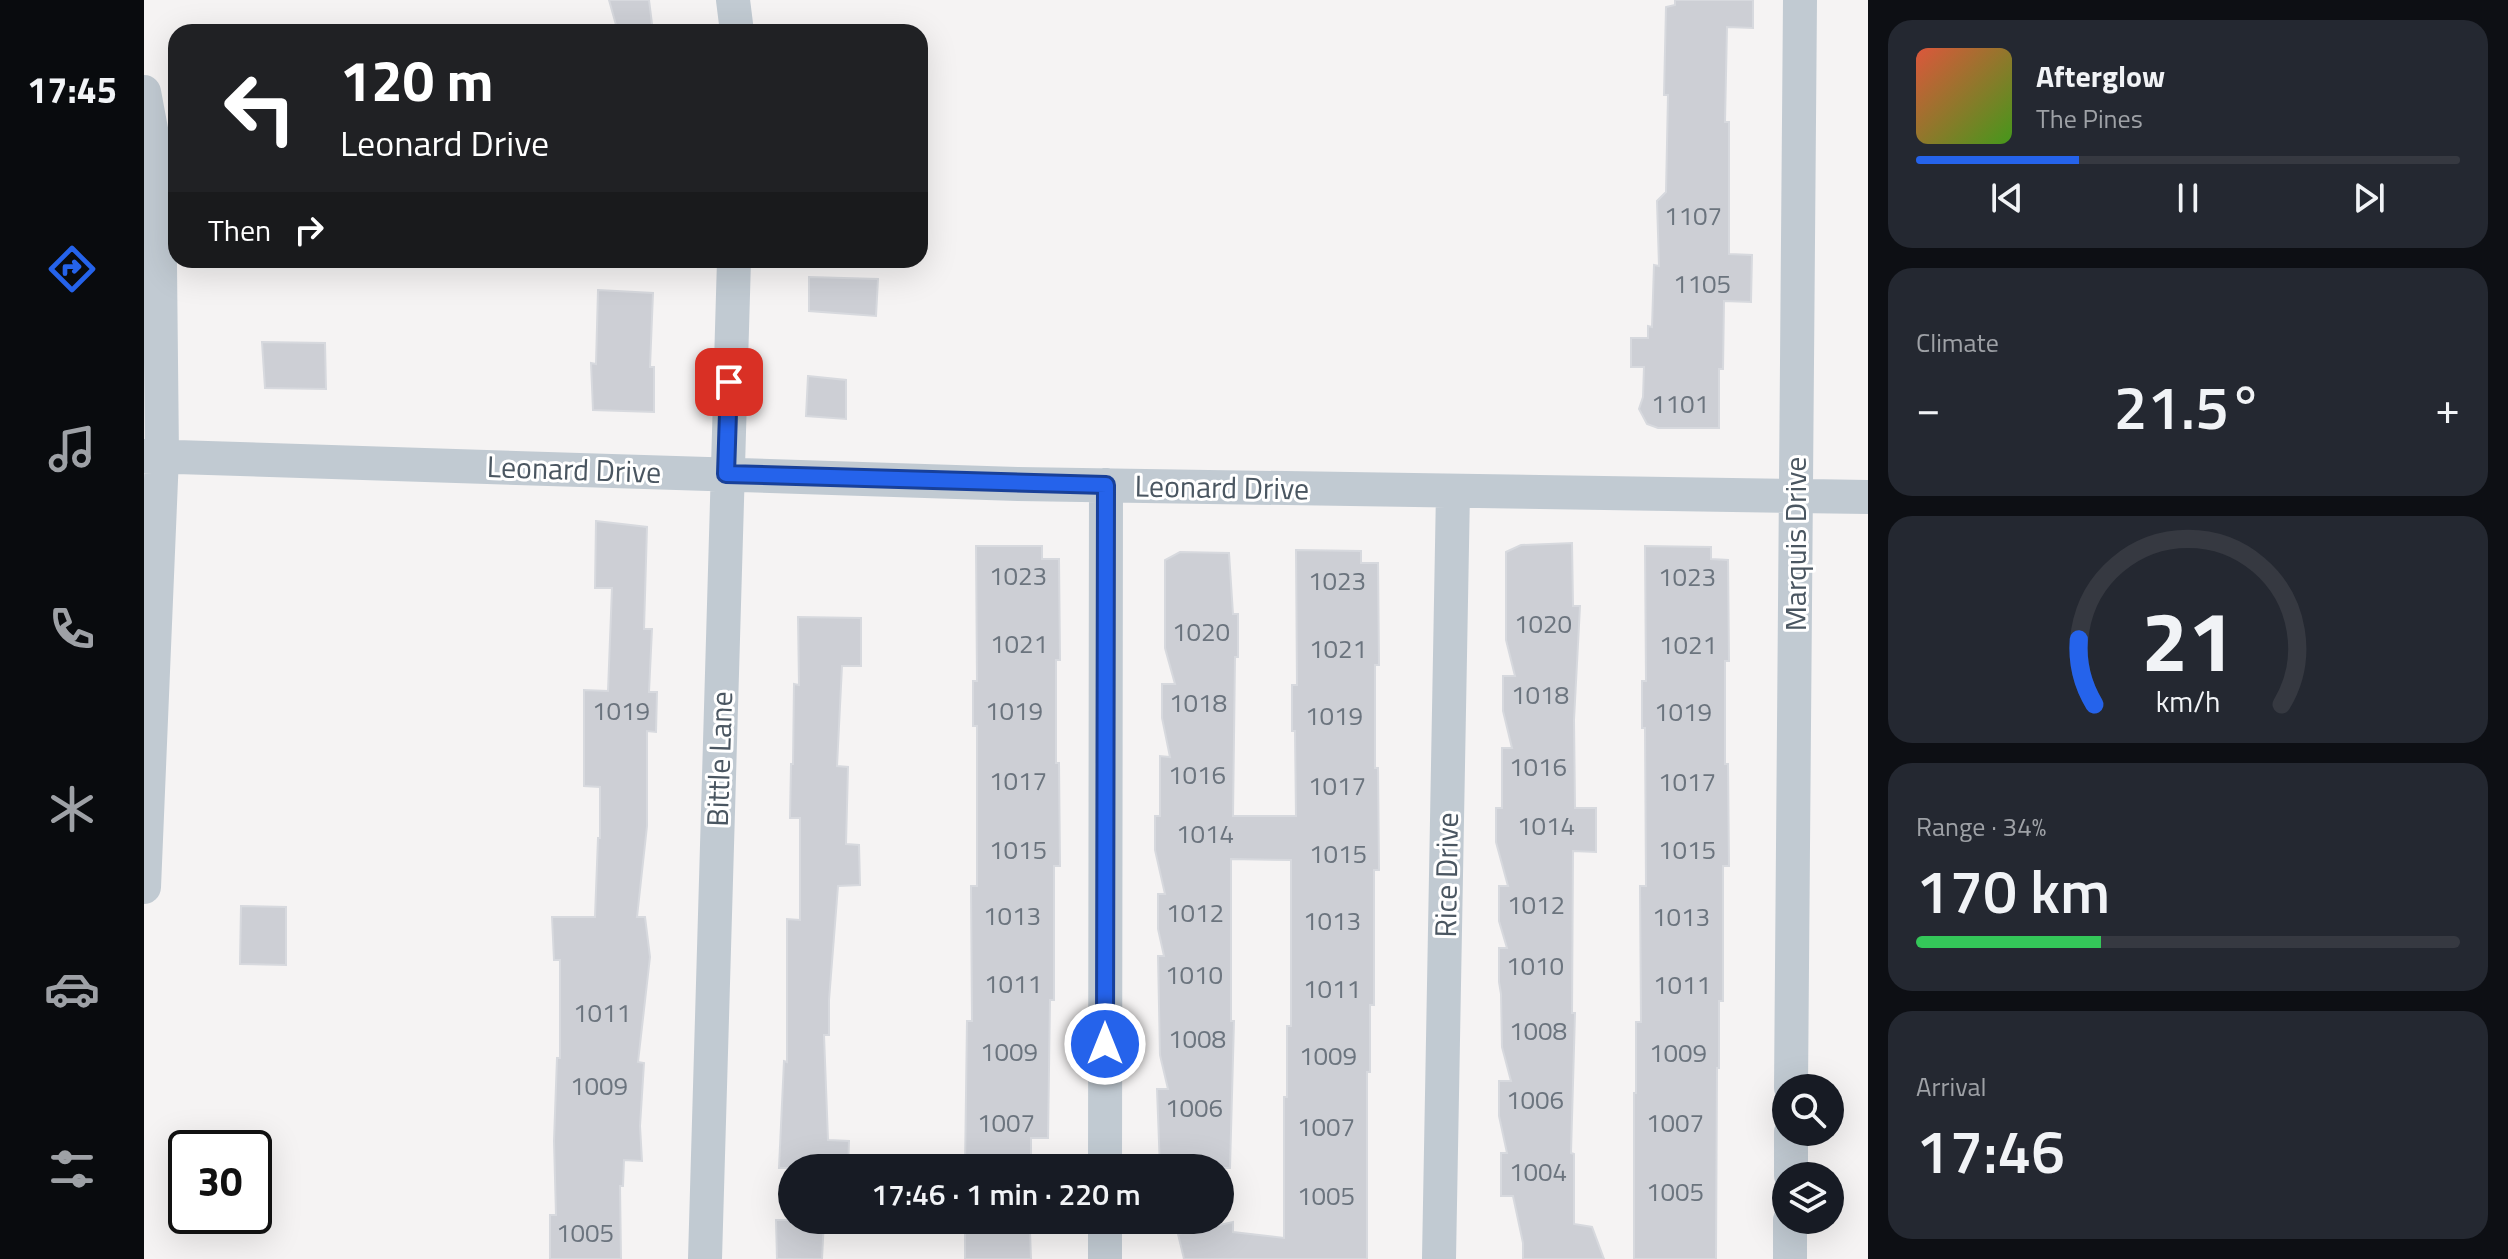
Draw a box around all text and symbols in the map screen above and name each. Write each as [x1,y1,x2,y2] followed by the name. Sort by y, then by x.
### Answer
[340,38,493,123] text: 120 m
[2036,53,2165,99] text: Afterglow
[208,56,312,160] icon: left
[27,62,117,117] text: 17:45
[2036,99,2143,138] text: The Pines
[340,115,549,170] text: Leonard Drive
[1985,176,2029,220] icon: previous
[2166,176,2210,220] icon: pause
[2347,176,2391,220] icon: next
[1664,196,1722,235] house number: 1107
[208,207,271,253] text: Then
[287,208,331,252] icon: right
[44,241,100,297] icon: directions
[1673,264,1731,303] house number: 1105
[1916,323,1999,362] text: Climate
[695,348,763,416] pin
[707,360,751,404] icon: arrive
[2114,361,2262,452] text: 21.5°
[1916,374,1941,441] text: −
[2435,374,2460,441] text: +
[1651,384,1709,423] house number: 1101
[44,421,100,477] icon: music
[486,443,662,495] street label: Leonard Drive
[1772,457,1818,631] street label: Marquis Drive
[1134,462,1310,512] street label: Leonard Drive
[989,556,1047,595] house number: 1023
[1658,557,1716,596] house number: 1023
[1308,561,1366,600] house number: 1023
[2141,577,2235,703] text: 21
[44,601,100,657] icon: phone
[1514,604,1572,643] house number: 1020
[1172,612,1230,651] house number: 1020
[990,624,1048,663] house number: 1021
[1659,625,1717,664] house number: 1021
[1309,629,1367,668] house number: 1021
[1511,675,1569,714] house number: 1018
[2156,681,2220,724] text: km/h
[1169,683,1227,722] house number: 1018
[592,691,650,730] house number: 1019
[694,691,744,827] street label: Bittle Lane
[985,691,1043,730] house number: 1019
[1654,692,1712,731] house number: 1019
[1305,696,1363,735] house number: 1019
[1509,747,1567,786] house number: 1016
[1168,755,1226,794] house number: 1016
[989,761,1047,800] house number: 1017
[1658,762,1716,801] house number: 1017
[1308,766,1366,805] house number: 1017
[44,781,100,837] icon: climate
[1517,806,1575,845] house number: 1014
[1916,807,2046,846] text: Range · 34%
[1422,812,1470,938] street label: Rice Drive
[1176,814,1234,853] house number: 1014
[989,830,1047,869] house number: 1015
[1658,830,1716,869] house number: 1015
[1309,834,1367,873] house number: 1015
[1916,845,2110,936] text: 170 km
[1507,885,1565,924] house number: 1012
[1166,893,1224,932] house number: 1012
[983,896,1041,935] house number: 1013
[1652,897,1710,936] house number: 1013
[1303,901,1361,940] house number: 1013
[1506,946,1564,985] house number: 1010
[1165,955,1223,994] house number: 1010
[44,961,100,1017] icon: car
[984,964,1042,1003] house number: 1011
[1653,965,1711,1004] house number: 1011
[1303,969,1361,1008] house number: 1011
[573,993,631,1032] house number: 1011
[1063,1002,1147,1086] position arrow
[1509,1011,1567,1050] house number: 1008
[1168,1019,1226,1058] house number: 1008
[980,1032,1038,1071] house number: 1009
[1649,1033,1707,1072] house number: 1009
[1299,1036,1357,1075] house number: 1009
[570,1066,628,1105] house number: 1009
[1916,1067,1987,1106] text: Arrival
[1772,1074,1844,1234] map controls
[1772,1074,1844,1146] button: search
[1506,1080,1564,1119] house number: 1006
[1165,1088,1223,1127] house number: 1006
[977,1103,1035,1142] house number: 1007
[1646,1103,1704,1142] house number: 1007
[1916,1105,2065,1196] text: 17:46
[1297,1107,1355,1146] house number: 1007
[168,1130,272,1234] speed limit sign: 30
[44,1141,100,1197] icon: filters
[1509,1152,1567,1191] house number: 1004
[1772,1162,1844,1234] button: layers
[871,1171,1141,1217] text: 17:46 · 1 min · 220 m
[1646,1172,1704,1211] house number: 1005
[1297,1176,1355,1215] house number: 1005
[556,1213,614,1252] house number: 1005

